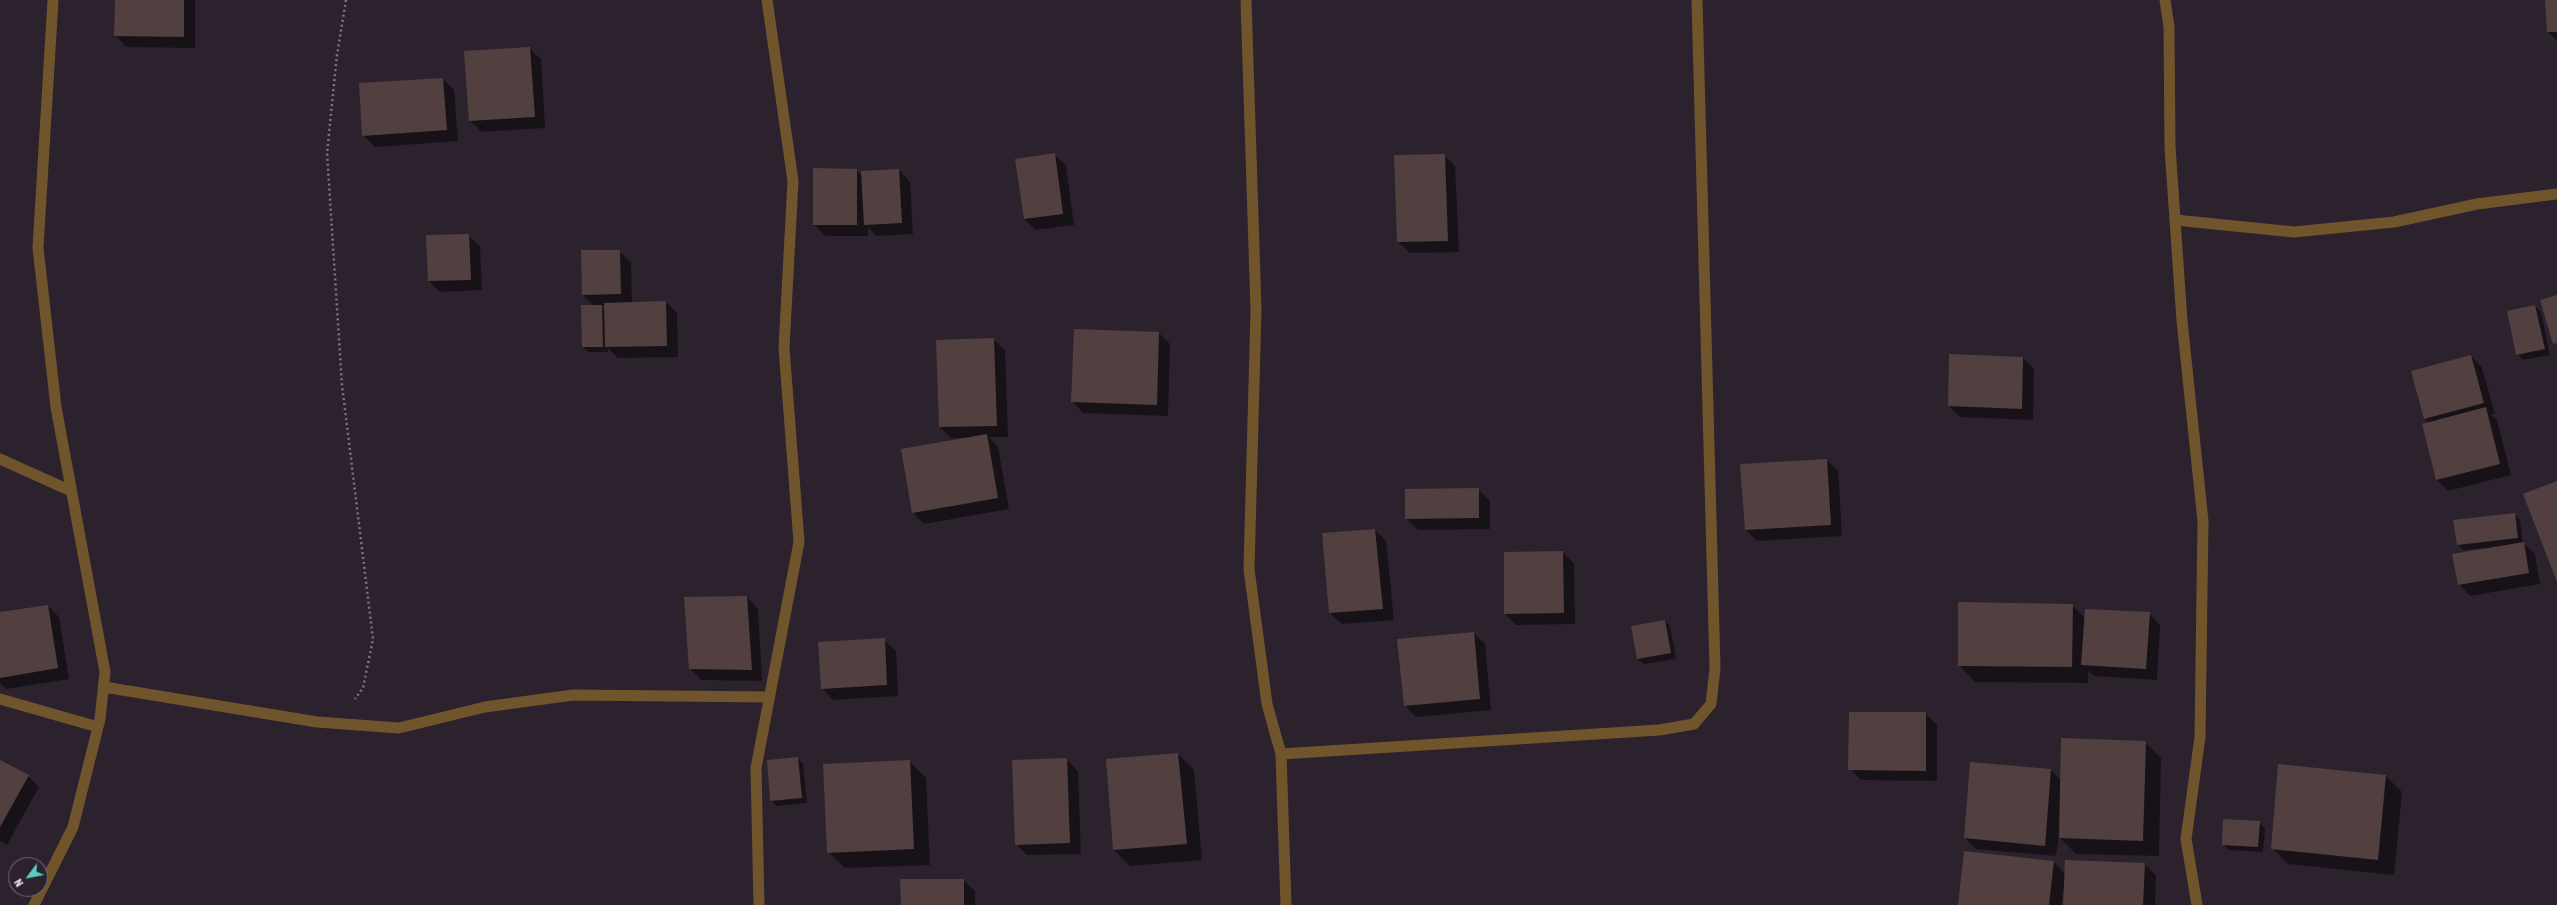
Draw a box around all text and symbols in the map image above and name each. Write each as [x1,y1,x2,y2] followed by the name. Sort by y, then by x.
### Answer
[8,857,48,897] north arrow
[12,877,25,889] text: N

